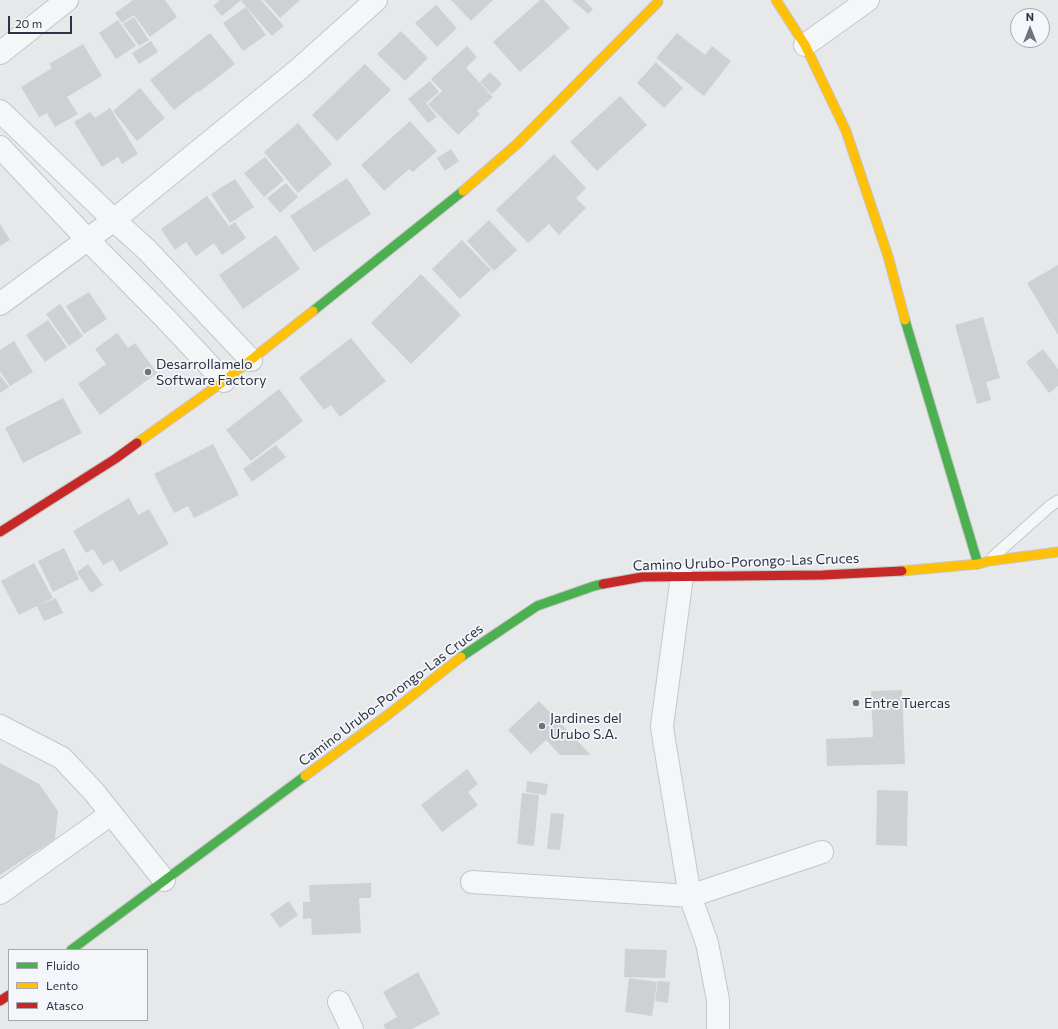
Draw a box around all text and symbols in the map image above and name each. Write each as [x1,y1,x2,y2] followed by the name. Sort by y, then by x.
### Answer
[10,8,74,34] scale bar
[1010,8,1050,48] north arrow
[1026,10,1034,23] text: N
[15,16,42,30] text: 20 m
[156,356,266,388] place label: Desarrollamelo Software Factory
[143,367,153,377] marker: Desarrollamelo Software Factory
[633,550,859,574] street label: Camino Urubo-Porongo-Las Cruces
[296,620,486,770] street label: Camino Urubo-Porongo-Las Cruces
[864,695,950,711] place label: Entre Tuercas
[851,698,861,708] marker: Entre Tuercas
[550,710,622,742] place label: Jardines del Urubo S.A.
[537,721,547,731] marker: Jardines del Urubo S.A.
[8,949,148,1021] legend
[46,958,80,972] text: Fluido
[46,978,78,992] text: Lento
[46,998,84,1012] text: Atasco

